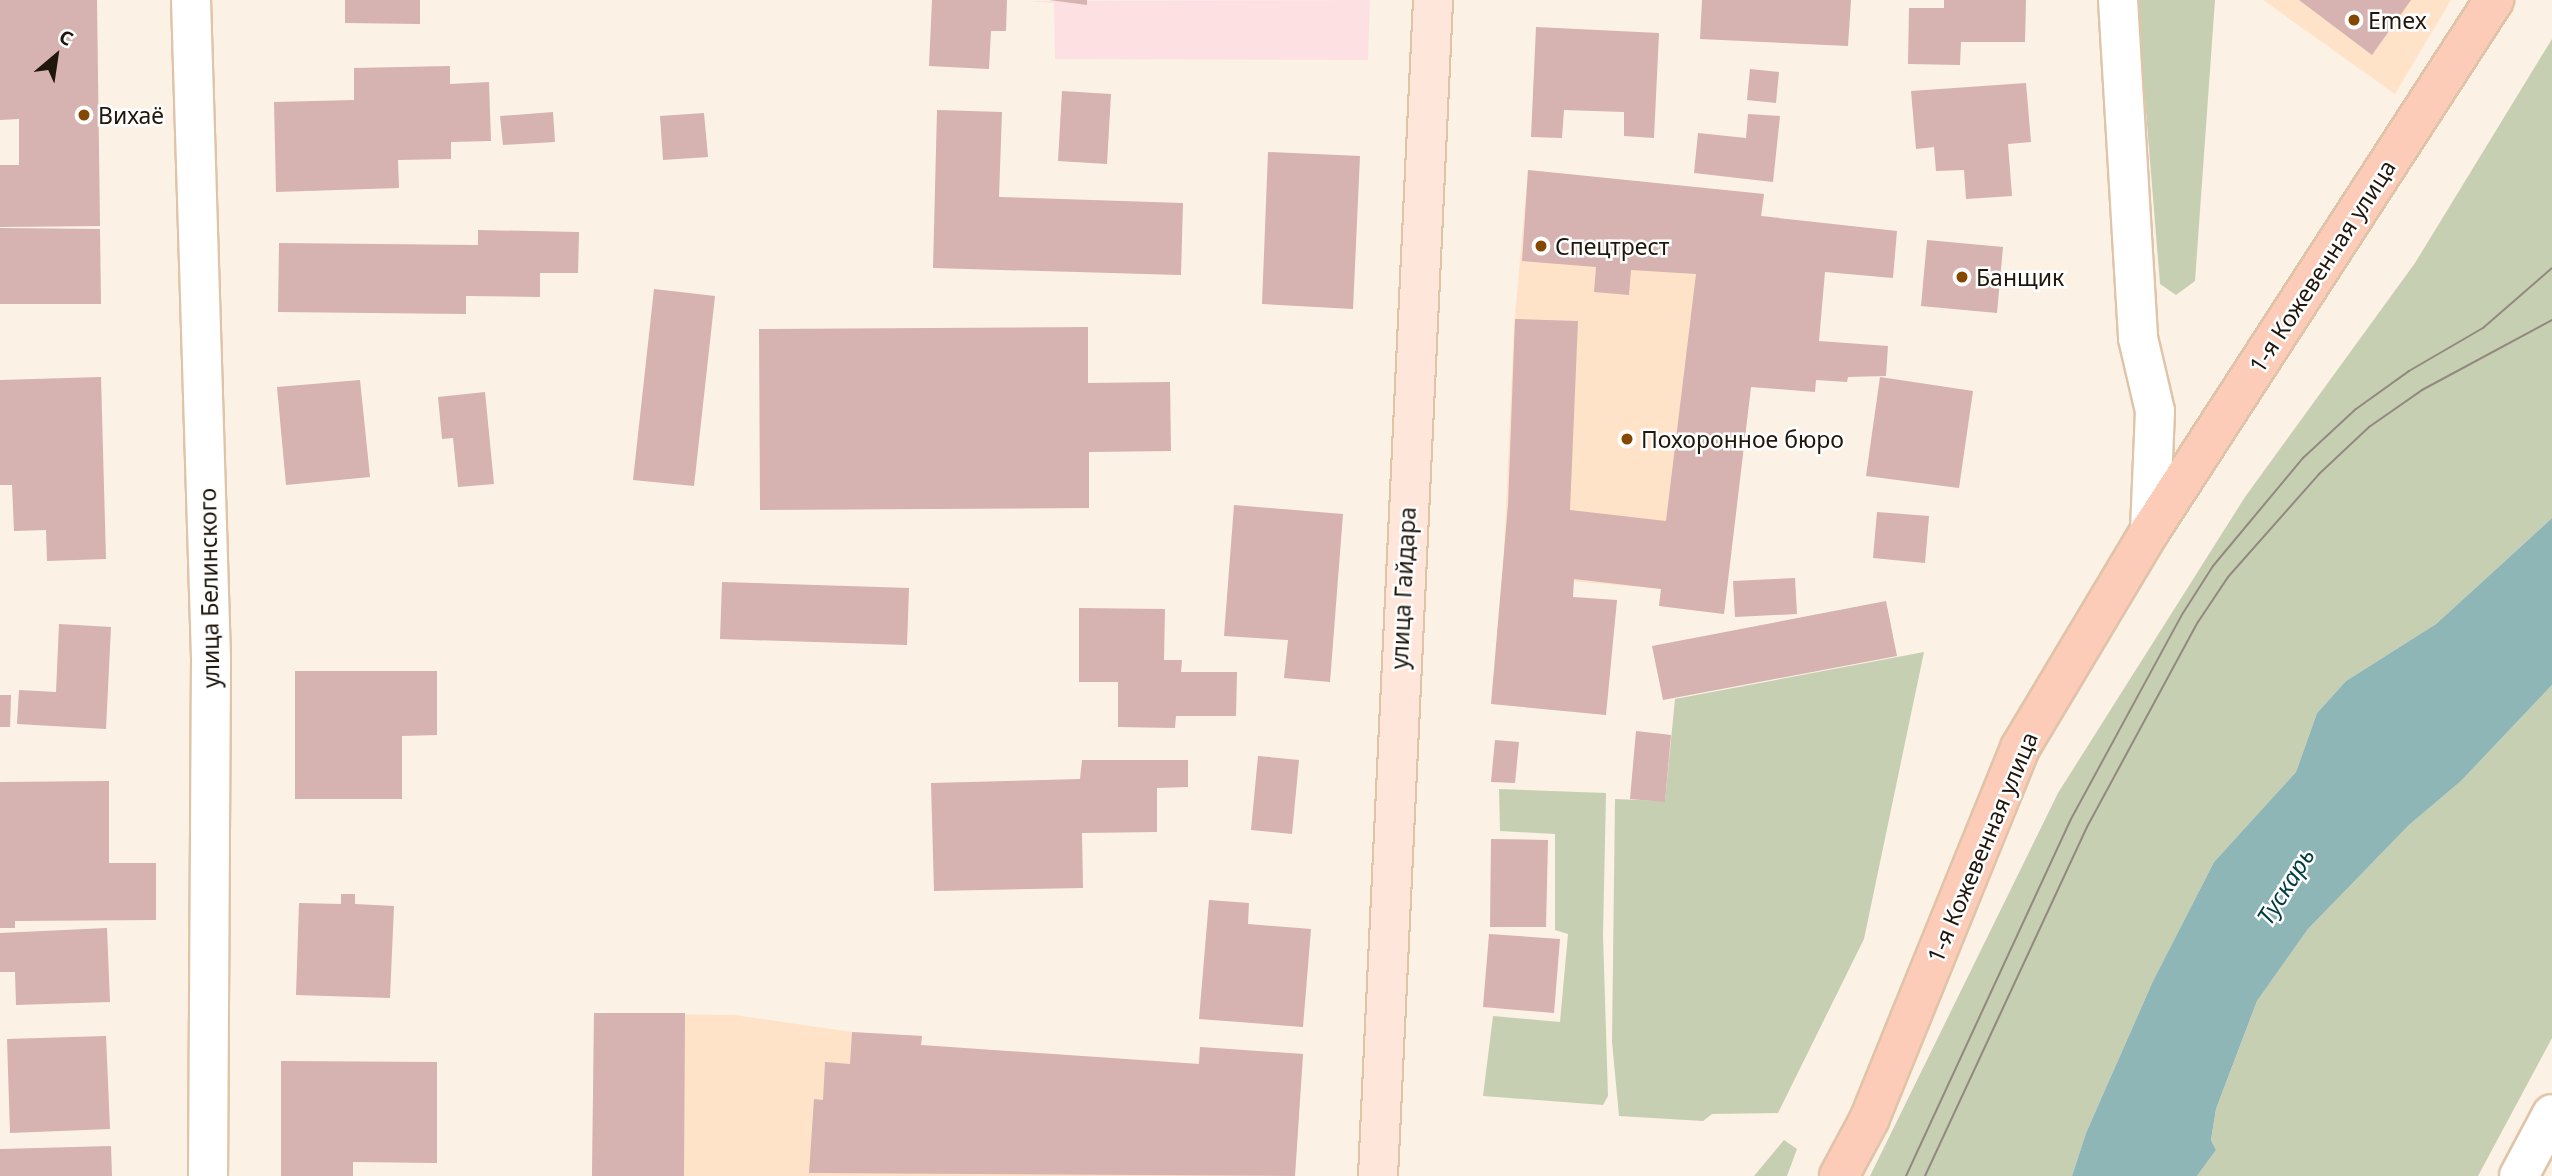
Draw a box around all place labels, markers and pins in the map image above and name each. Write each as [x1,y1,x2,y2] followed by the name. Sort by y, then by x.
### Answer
[2368,6,2427,34] place label: Emex
[2346,12,2362,28] marker: Emex
[98,101,164,129] place label: Вихаё
[76,107,92,123] marker: Вихаё
[1555,232,1669,260] place label: Спецтрест
[1533,238,1549,254] marker: Спецтрест
[1976,263,2064,291] place label: Банщик
[1954,269,1970,285] marker: Банщик
[1641,425,1844,453] place label: Похоронное бюро
[1619,431,1635,447] marker: Похоронное бюро

